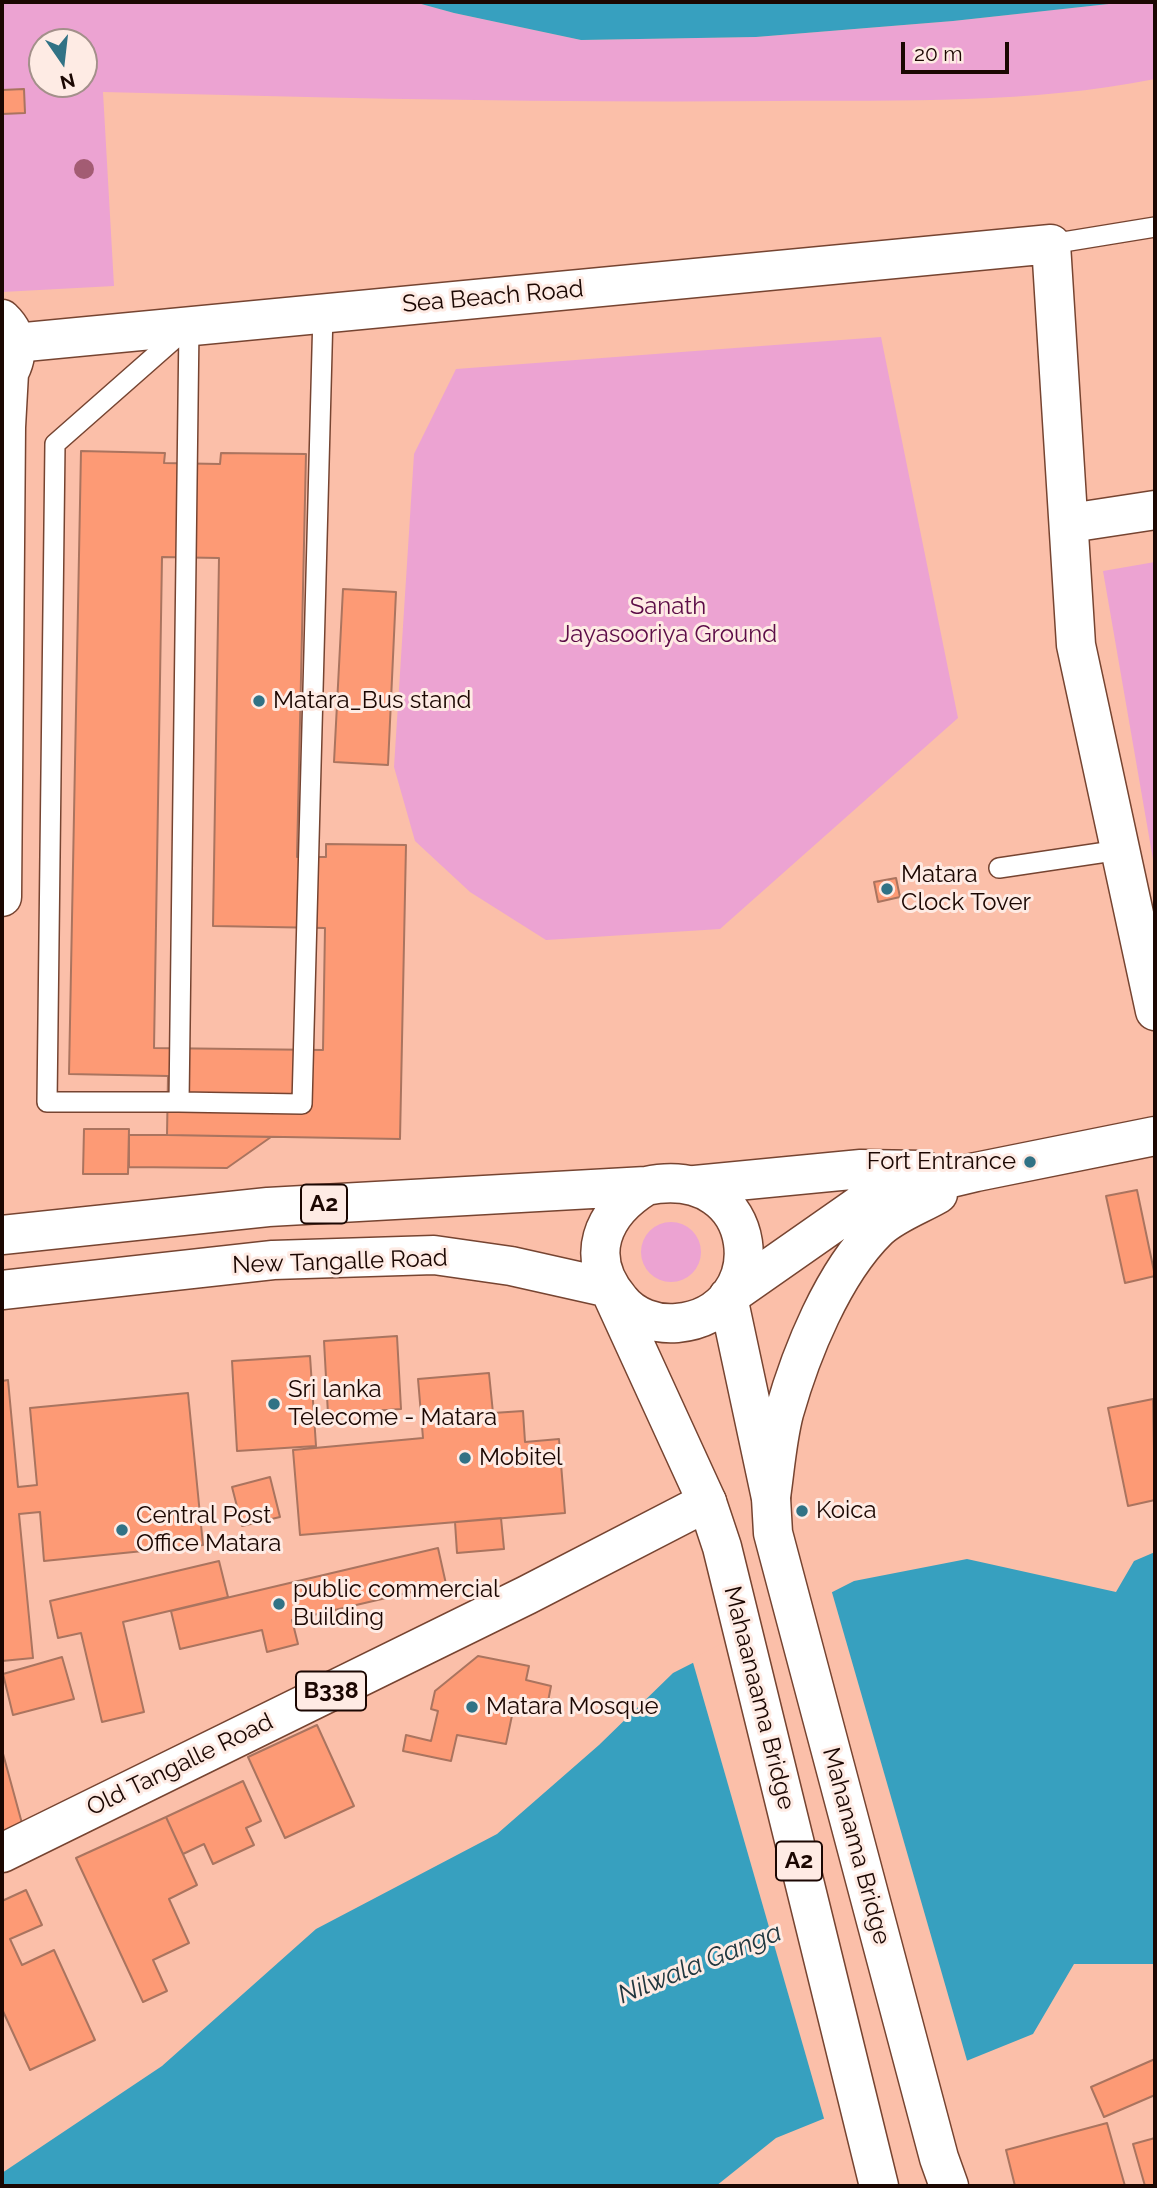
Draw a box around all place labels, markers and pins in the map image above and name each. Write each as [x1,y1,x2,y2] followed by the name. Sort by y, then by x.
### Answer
[273,687,471,715] place label: Matara_Bus stand
[251,693,267,709] marker: Matara_Bus stand
[901,861,1031,917] place label: Matara Clock Tover
[879,881,895,897] marker: Matara Clock Tover
[867,1148,1016,1176] place label: Fort Entrance
[1022,1154,1038,1170] marker: Fort Entrance
[288,1376,497,1432] place label: Sri lanka Telecome - Matara
[266,1396,282,1412] marker: Sri lanka Telecome - Matara
[479,1444,563,1472] place label: Mobitel
[457,1450,473,1466] marker: Mobitel
[816,1497,876,1525] place label: Koica
[136,1502,281,1558] place label: Central Post Office Matara
[794,1503,810,1519] marker: Koica
[114,1522,130,1538] marker: Central Post Office Matara
[293,1576,500,1632] place label: public commercial Building
[271,1596,287,1612] marker: public commercial Building
[486,1693,658,1721] place label: Matara Mosque
[464,1699,480,1715] marker: Matara Mosque

